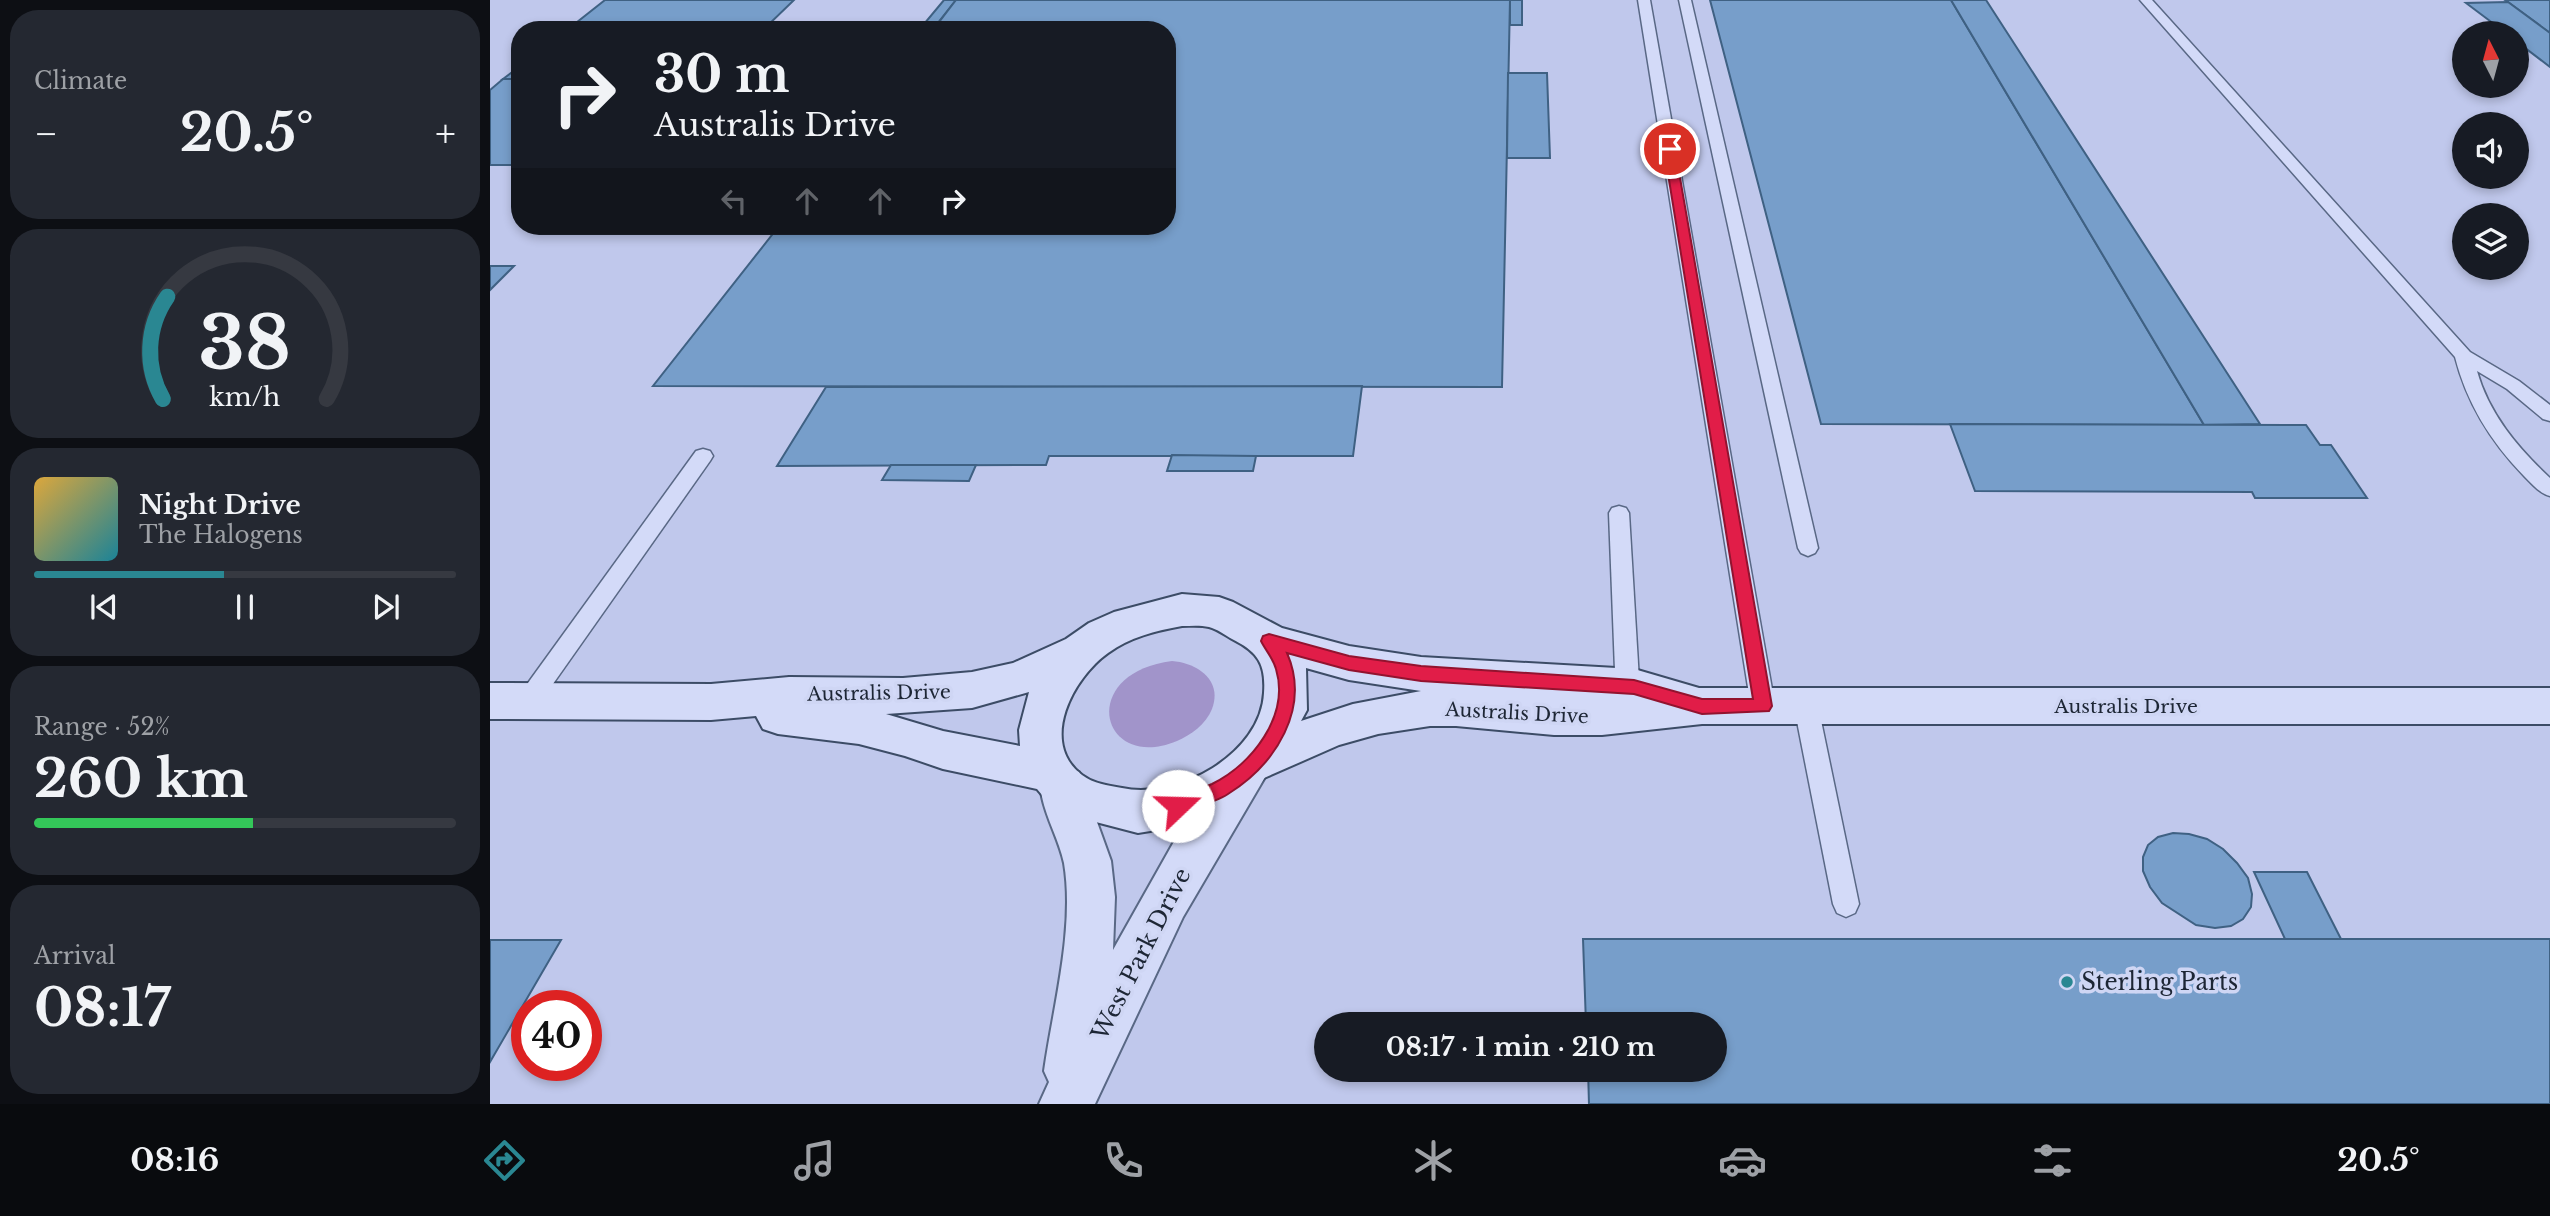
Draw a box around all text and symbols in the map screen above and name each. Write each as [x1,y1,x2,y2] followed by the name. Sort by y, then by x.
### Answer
[2452,21,2529,98] north arrow
[2452,21,2529,280] map controls
[654,44,789,105] text: 30 m
[539,49,630,140] icon: right
[34,67,127,95] text: Climate
[180,101,314,165] text: 20.5°
[654,105,896,145] text: Australis Drive
[34,110,58,157] text: −
[435,110,456,157] text: +
[2452,112,2529,189] button: sound
[1640,119,1700,179] pin
[1651,130,1689,168] icon: arrive
[715,182,753,220] icon: left
[788,182,826,220] icon: ahead
[861,182,899,220] icon: ahead
[934,182,972,220] icon: right
[2452,203,2529,280] button: layers
[199,299,291,390] text: 38
[210,382,280,413] text: km/h
[139,489,301,521] text: Night Drive
[139,521,303,549] text: The Halogens
[85,588,123,626] icon: previous
[226,588,264,626] icon: pause
[367,588,405,626] icon: next
[806,680,951,706] street label: Australis Drive
[2053,695,2198,718] street label: Australis Drive
[1444,698,1589,728] street label: Australis Drive
[34,713,170,741] text: Range · 52%
[34,747,248,811] text: 260 km
[1141,769,1215,843] position arrow
[1085,863,1197,1046] street label: West Park Drive
[34,942,115,970] text: Arrival
[2081,968,2238,996] place label: Sterling Parts
[2059,974,2075,990] marker: Sterling Parts
[34,976,171,1040] text: 08:17
[511,990,602,1081] speed limit sign: 40
[1386,1031,1655,1063] text: 08:17 · 1 min · 210 m
[480,1136,529,1185] icon: directions
[790,1136,839,1185] icon: music
[1099,1136,1148,1185] icon: phone
[1409,1136,1458,1185] icon: climate
[1718,1136,1767,1185] icon: car
[2028,1136,2077,1185] icon: filters
[130,1140,219,1180] text: 08:16
[2337,1140,2420,1180] text: 20.5°

